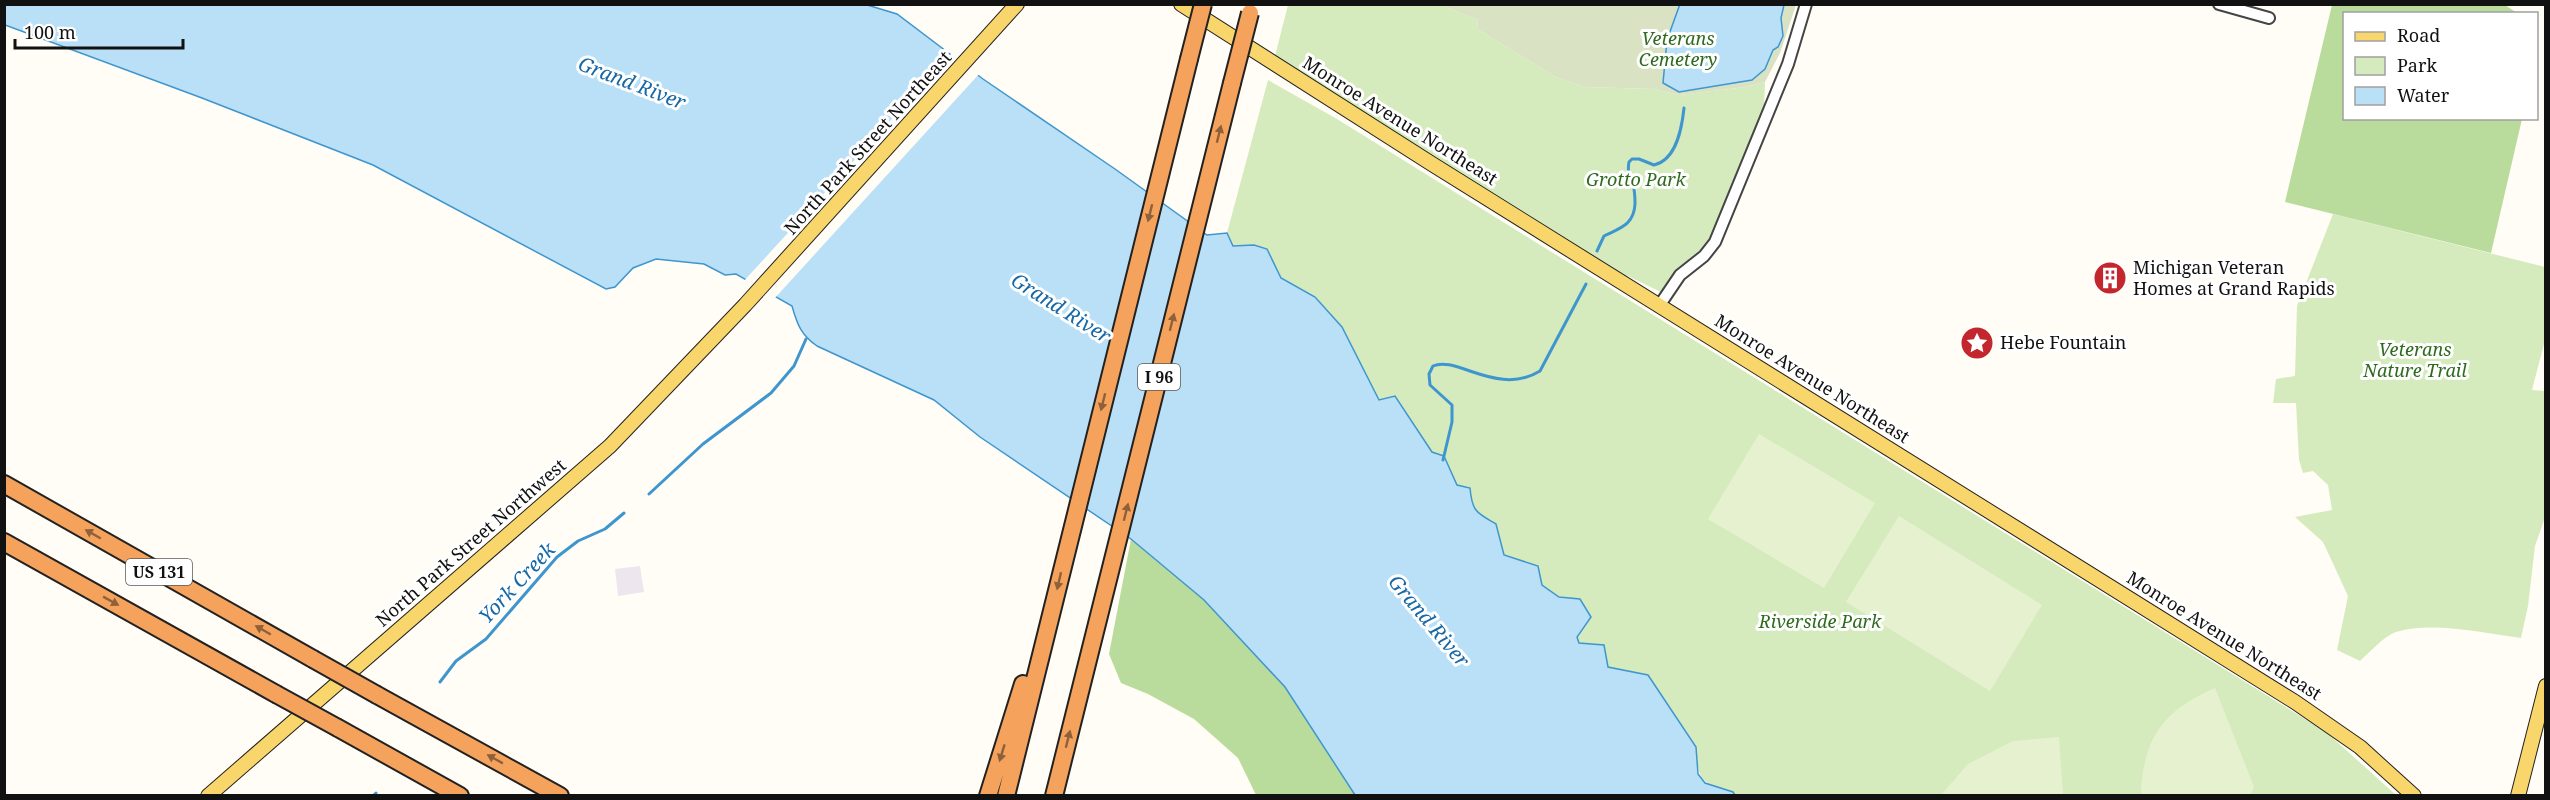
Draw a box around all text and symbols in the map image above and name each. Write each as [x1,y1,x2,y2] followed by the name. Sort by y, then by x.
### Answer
[15,12,183,50] scale bar
[2343,12,2538,120] legend
[24,20,76,44] text: 100 m
[2397,23,2440,47] text: Road
[1639,26,1717,71] park label: Veterans Cemetery
[778,45,956,239] street label: North Park Street Northeast
[575,50,690,116] water label: Grand River
[1298,50,1503,190] street label: Monroe Avenue Northeast
[2397,53,2437,77] text: Park
[2397,83,2450,107] text: Water
[1215,125,1225,144] one-way arrow
[1586,167,1687,191] park label: Grotto Park
[1144,203,1154,222] one-way arrow
[2133,255,2335,300] place label: Michigan Veteran Homes at Grand Rapids
[2092,260,2128,296] building icon: Michigan Veteran Homes at Grand Rapids
[1006,266,1117,349] water label: Grand River
[1710,308,1915,448] street label: Monroe Avenue Northeast
[1168,313,1178,332] one-way arrow
[1959,325,1995,361] place icon: Hebe Fountain
[2000,330,2127,354] place label: Hebe Fountain
[2362,337,2467,382] park label: Veterans Nature Trail
[1138,364,1180,390] road number: I 96
[1097,393,1107,411] one-way arrow
[370,453,571,632] street label: North Park Street Northwest
[1121,502,1131,521] one-way arrow
[84,529,101,539] one-way arrow
[472,536,561,629] water label: York Creek
[126,559,192,585] road number: US 131
[2122,565,2327,705] street label: Monroe Avenue Northeast
[1383,569,1476,673] water label: Grand River
[1054,571,1063,590] one-way arrow
[102,596,119,606] one-way arrow
[1758,609,1882,633] park label: Riverside Park
[255,625,271,636] one-way arrow
[1064,730,1074,748] one-way arrow
[997,744,1006,762] one-way arrow
[486,754,503,764] one-way arrow

